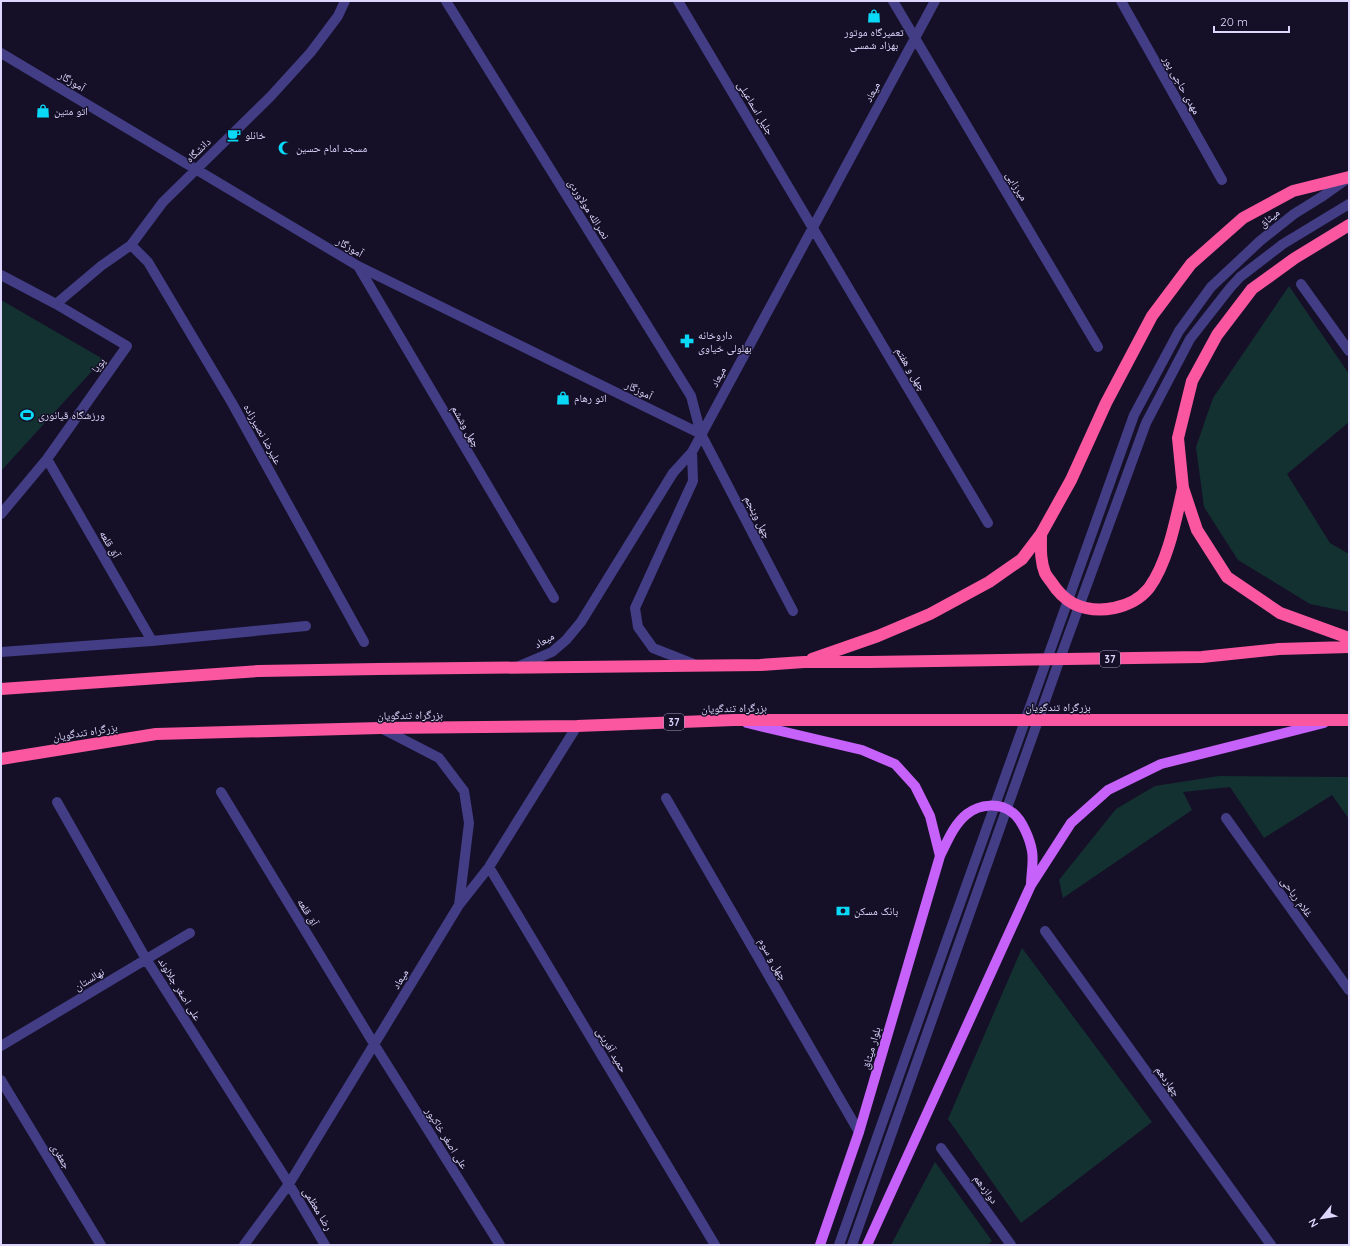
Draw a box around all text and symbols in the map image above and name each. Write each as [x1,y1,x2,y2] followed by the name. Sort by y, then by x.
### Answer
[866,8,882,24] shop icon: تعمیرگاه موتور بهزاد شمسی
[1214,8,1289,34] scale bar
[1220,14,1248,29] text: 20 m
[843,25,904,52] place label: تعمیرگاه موتور بهزاد شمسی
[1160,52,1204,117] street label: مهدی حاجی پور
[55,67,88,94] street label: آموزگار
[735,79,777,137] street label: جلیل اسماعیلی
[861,79,883,105] street label: میعاد
[35,103,51,119] shop icon: اتو متین
[54,104,88,118] place label: اتو متین
[226,127,242,143] cafe icon: خانلو
[245,128,266,142] place label: خانلو
[182,134,214,165] street label: دانشگاه
[277,140,293,156] mosque icon: مسجد امام حسین
[296,141,367,155] place label: مسجد امام حسین
[1003,169,1031,203] street label: میرزایی
[565,176,613,242] street label: نصرالله مولاوردی
[1256,205,1282,231] street label: میثاق
[333,233,366,260] street label: آموزگار
[698,328,752,355] place label: داروخانه بهلولی خیاوی
[679,333,695,349] pharmacy icon: داروخانه بهلولی خیاوی
[892,345,929,394] street label: چهل و هفتم
[88,354,108,375] street label: پویا
[707,364,729,390] street label: میعاد
[622,377,655,403] street label: آموزگار
[555,390,571,406] shop icon: اتو رهام
[574,391,607,405] place label: اتو رهام
[241,401,286,467] street label: علیرضا نصیرزاده
[448,403,484,450] street label: چهل وششم
[19,407,35,423] sports icon: ورزشگاه قیانوری
[38,408,105,422] place label: ورزشگاه قیانوری
[740,493,775,541] street label: چهل وپنجم
[97,528,124,560] street label: آق قلعه
[531,629,557,651] street label: میعاد
[1100,651,1120,667] road number: 37
[701,700,767,716] street label: بزرگراه تندگویان
[1025,700,1091,714] street label: بزرگراه تندگویان
[377,707,443,723] street label: بزرگراه تندگویان
[664,714,684,730] road number: 37
[51,720,119,744] street label: بزرگراه تندگویان
[1278,874,1316,920] street label: غلام ریاحی
[294,896,322,928] street label: آق قلعه
[835,903,851,919] bank icon: بانک مسکن
[854,904,898,918] place label: بانک مسکن
[755,935,791,983] street label: چهل و سوم
[155,955,205,1023] street label: علی اصغر جلالوند
[71,965,107,993] street label: نهالستان
[389,966,411,992] street label: میعاد
[593,1025,631,1075] street label: حمید آفرینی
[858,1025,884,1071] street label: بلوار میثاق
[1151,1063,1184,1100] street label: چهاردهم
[422,1104,472,1172] street label: علی اصغر خاکپور
[48,1141,74,1171] street label: جعفری
[970,1172,1001,1207] street label: دوازدهم
[300,1185,336,1233] street label: رضا معظمی
[1302,1198,1342,1238] north arrow
[1305,1216,1321,1230] text: N

